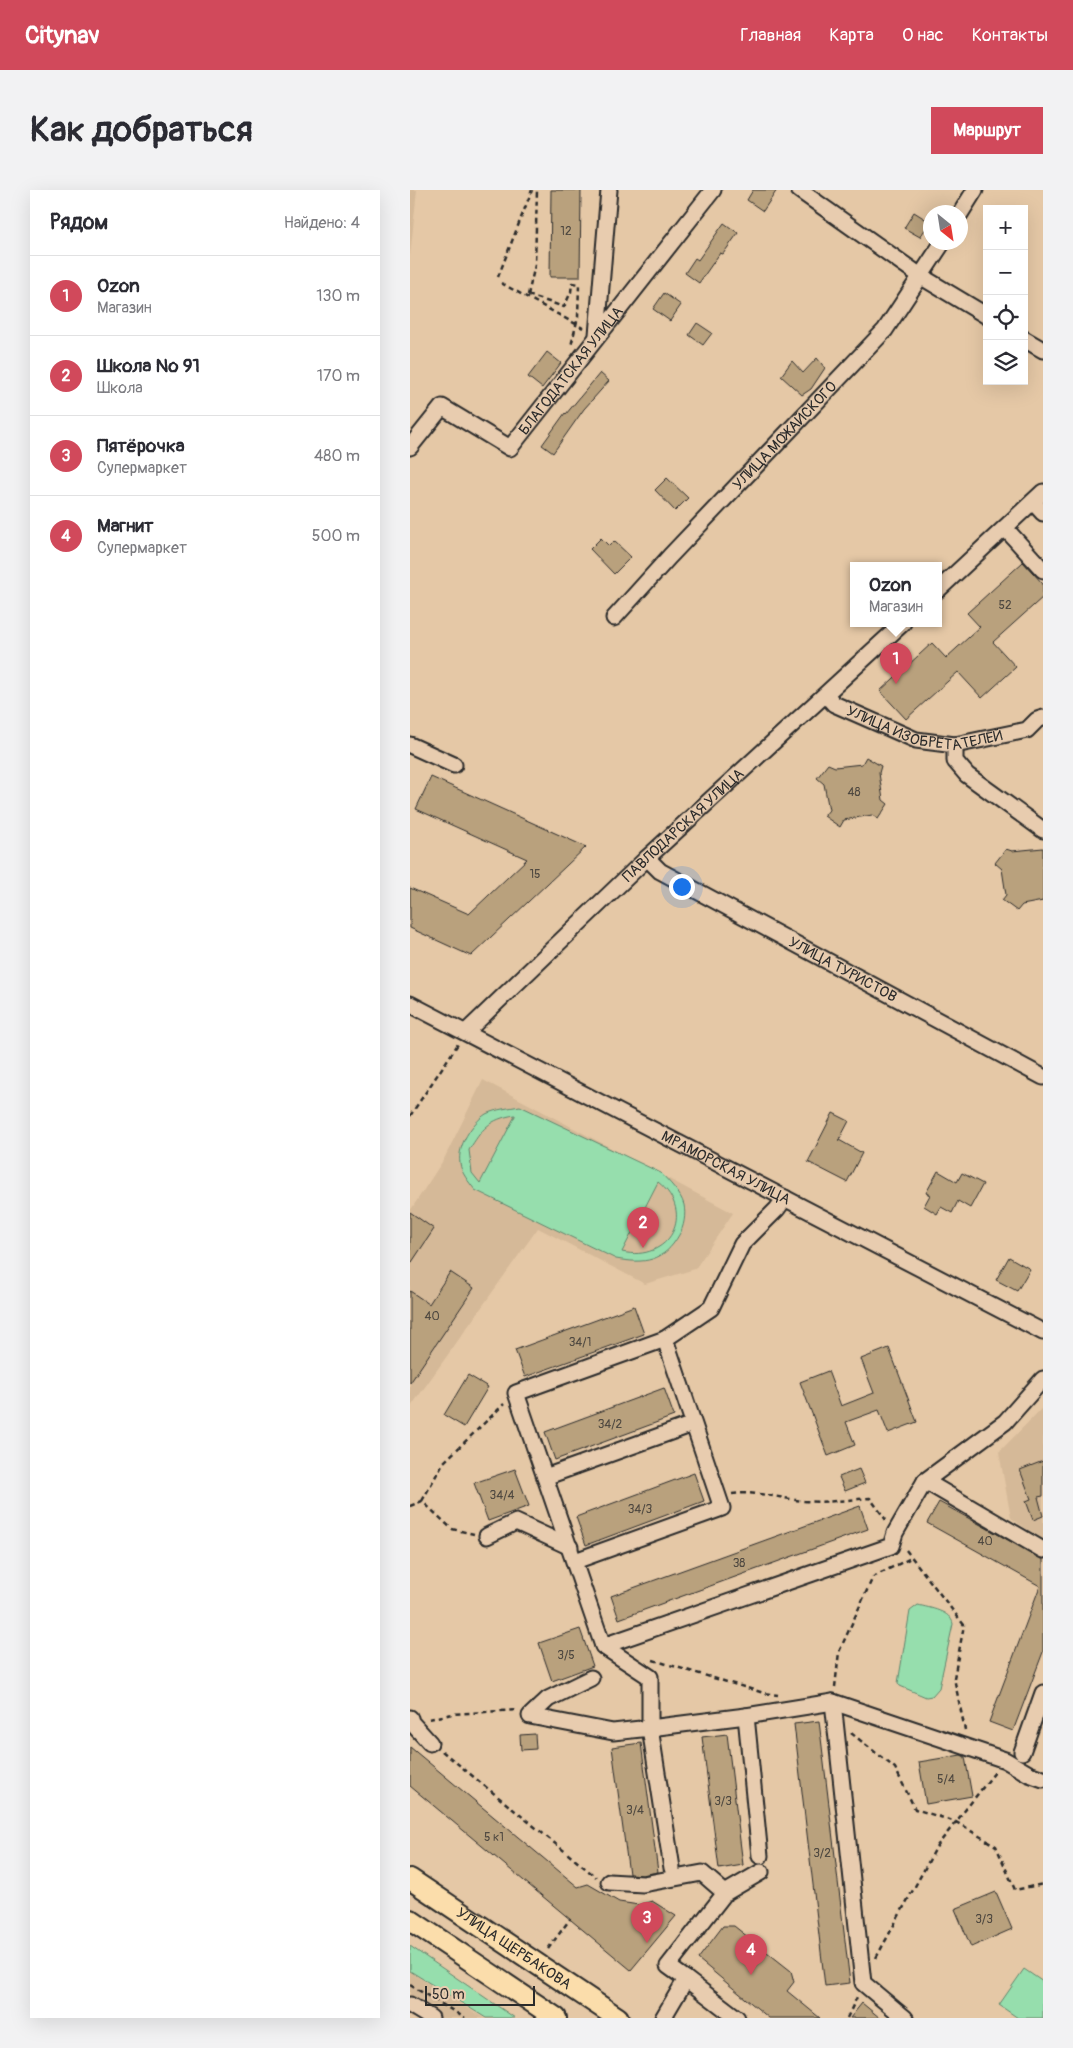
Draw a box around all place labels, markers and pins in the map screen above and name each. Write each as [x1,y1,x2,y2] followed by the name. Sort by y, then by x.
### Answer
[880,643,912,684] pin: 1
[627,1207,659,1248] pin: 2
[631,1902,663,1943] pin: 3
[735,1934,767,1975] pin: 4

